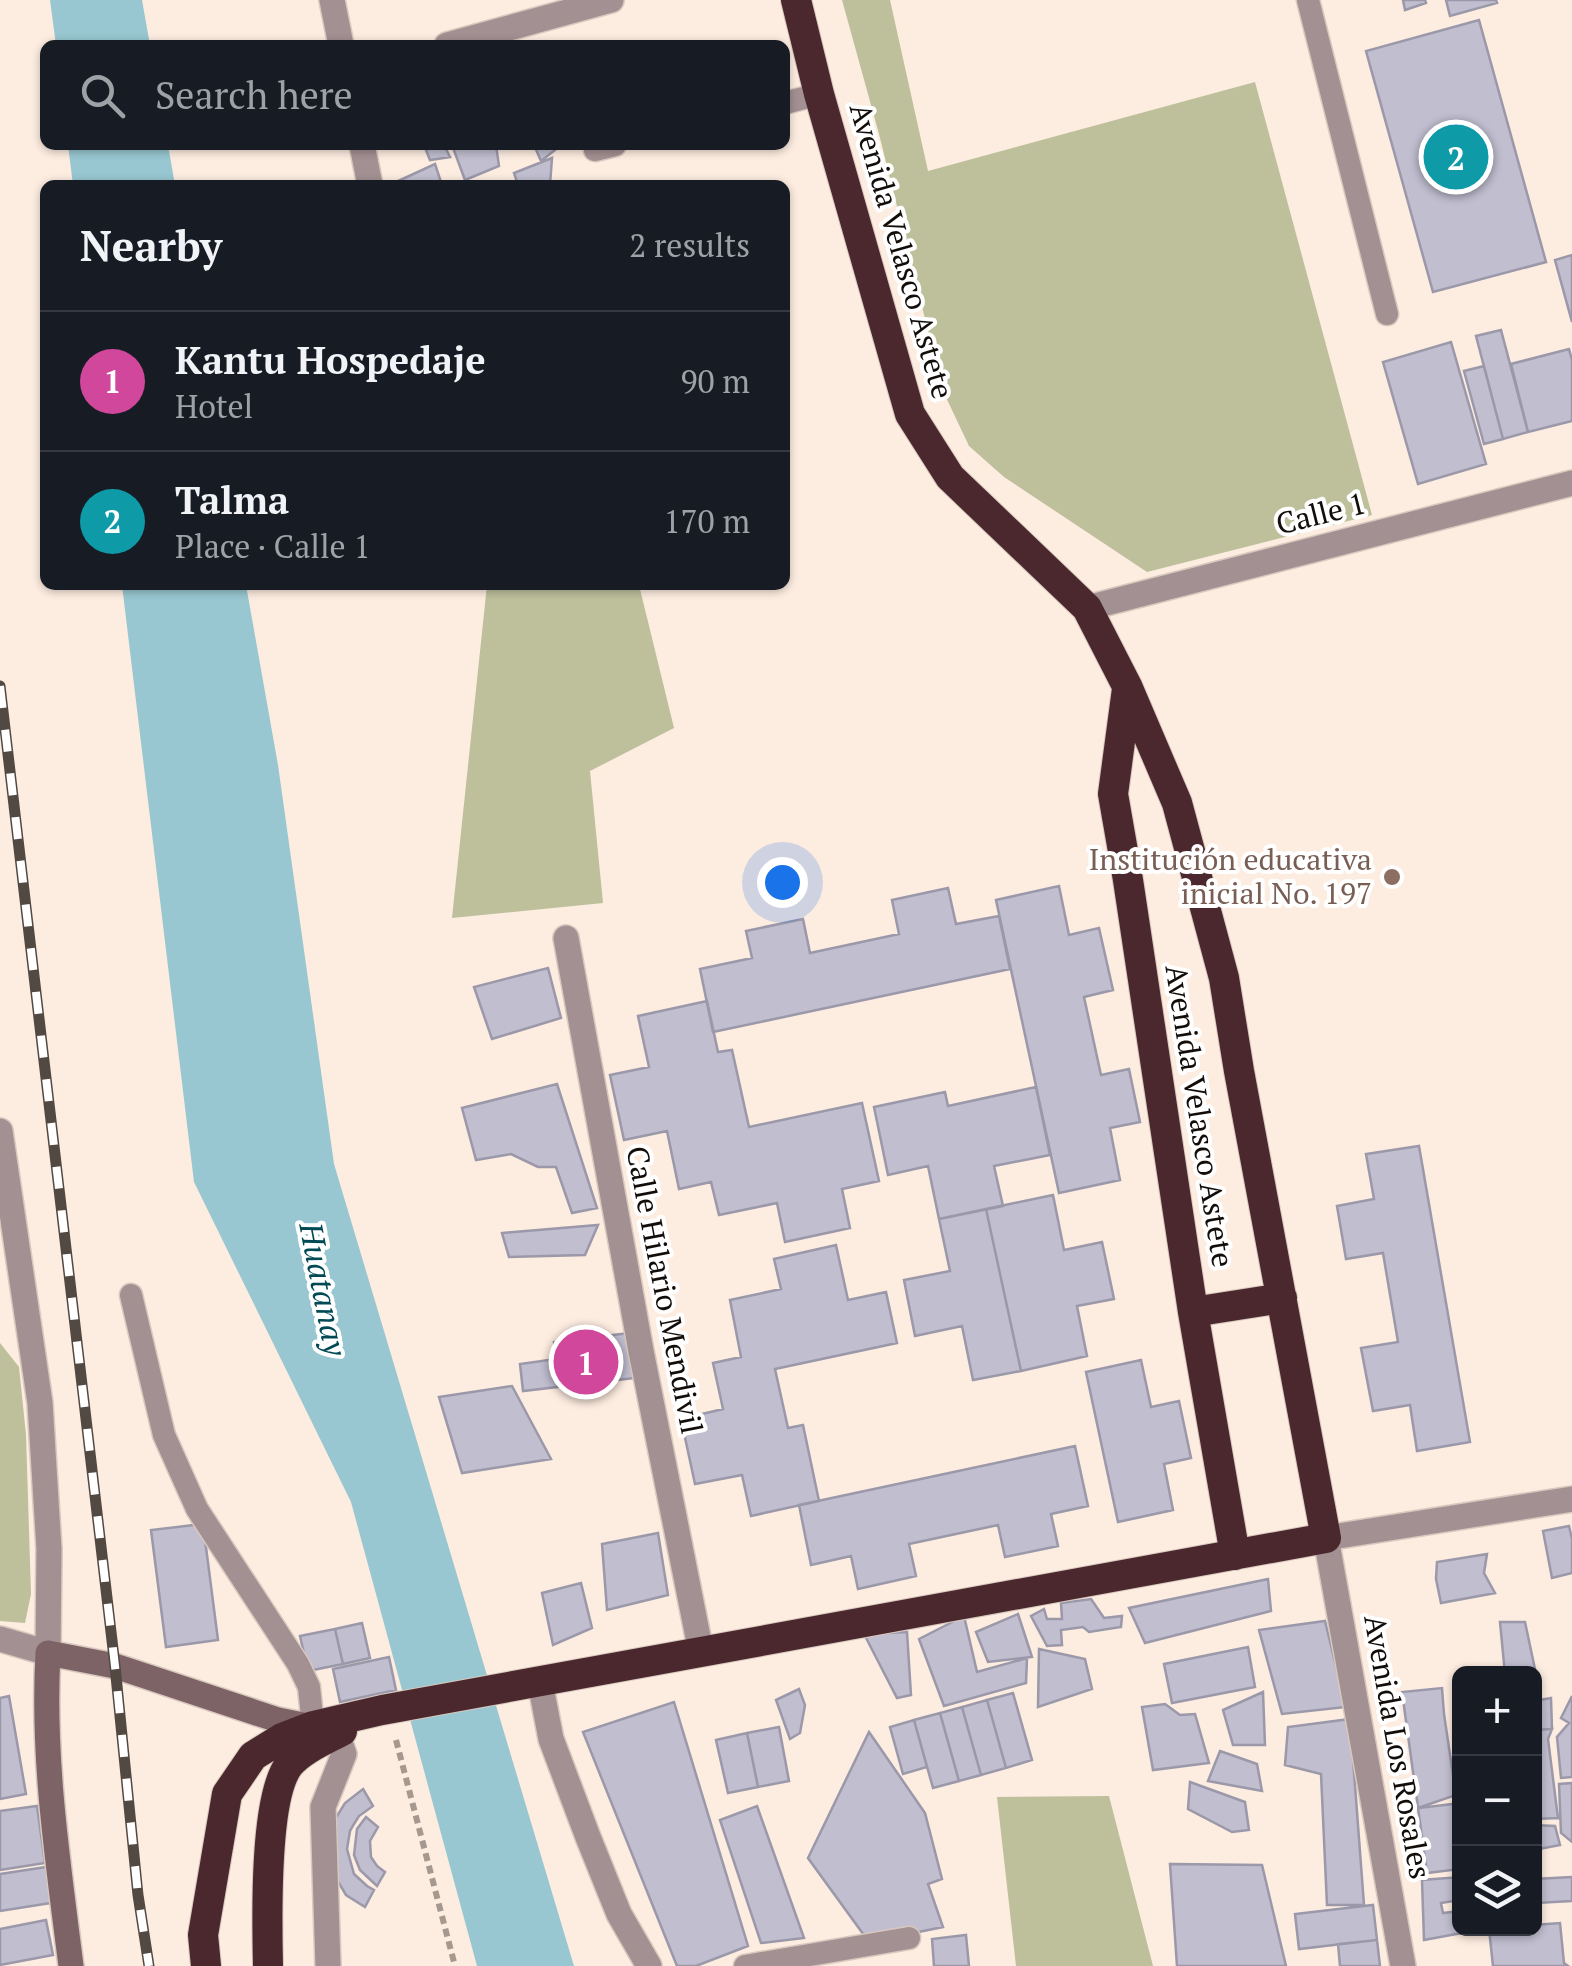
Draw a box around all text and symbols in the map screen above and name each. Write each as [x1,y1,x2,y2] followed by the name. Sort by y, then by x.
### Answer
[40,40,790,150] search box
[75,68,130,123] icon: search
[155,70,353,120] text: Search here
[841,98,963,403] street label: Avenida Velasco Astete
[1424,120,1488,194] pin: 2
[80,217,222,273] text: Nearby
[629,224,750,266] text: 2 results
[175,335,486,385] text: Kantu Hospedaje
[103,360,122,402] text: 1
[680,360,750,402] text: 90 m
[175,385,253,427] text: Hotel
[175,475,289,525] text: Talma
[1272,483,1370,543] street label: Calle 1
[103,500,122,542] text: 2
[663,500,750,542] text: 170 m
[175,525,371,567] text: Place · Calle 1
[1089,839,1372,913] place label: Institución educativa inicial No. 197
[757,857,808,908] your location
[1381,866,1403,888] marker: Institución educativa inicial No. 197
[1156,962,1244,1270] street label: Avenida Velasco Astete
[617,1143,712,1437] street label: Calle Hilario Mendivil
[290,1218,358,1360] water label: Huatanay
[554,1324,618,1400] pin: 1
[1355,1612,1441,1882] street label: Avenida Los Rosales
[1452,1666,1542,1936] map controls
[1452,1666,1542,1756] button: +
[1452,1756,1542,1846] button: −
[1452,1846,1542,1936] button: layers

